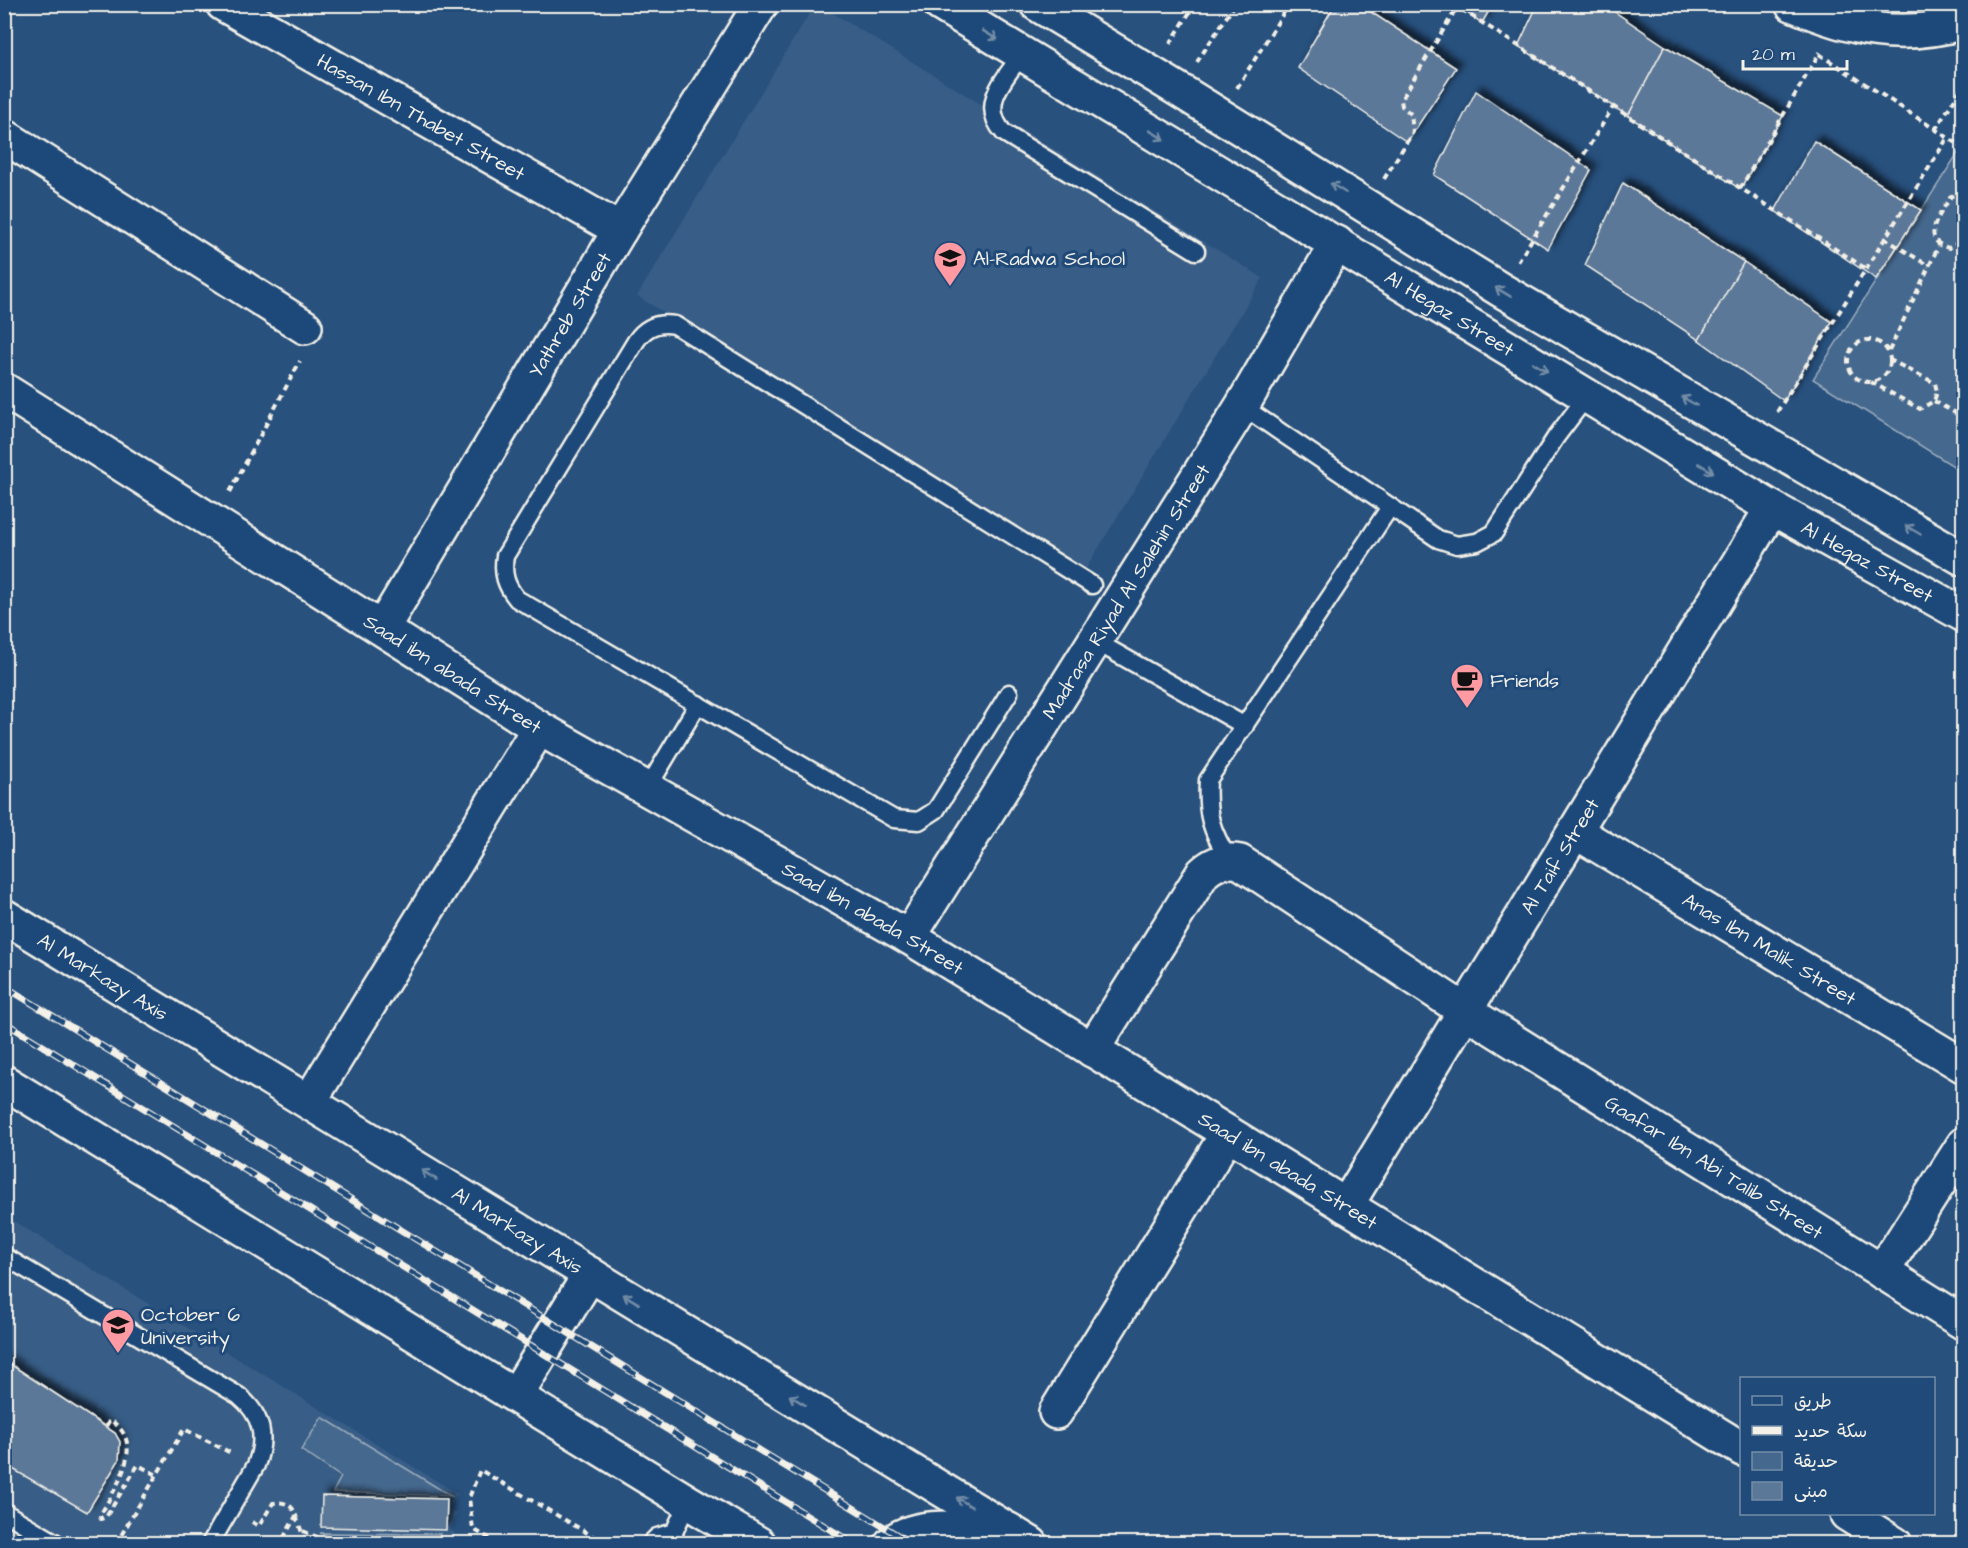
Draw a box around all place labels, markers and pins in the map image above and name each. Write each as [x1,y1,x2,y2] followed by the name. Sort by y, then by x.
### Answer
[932,240,968,287] school or university icon: Al-Radwa School
[973,245,1125,273] place label: Al-Radwa School
[1449,662,1485,709] cafe icon: Friends
[1490,667,1559,695] place label: Friends
[141,1301,240,1353] place label: October 6 University
[100,1307,136,1354] school or university icon: October 6 University

